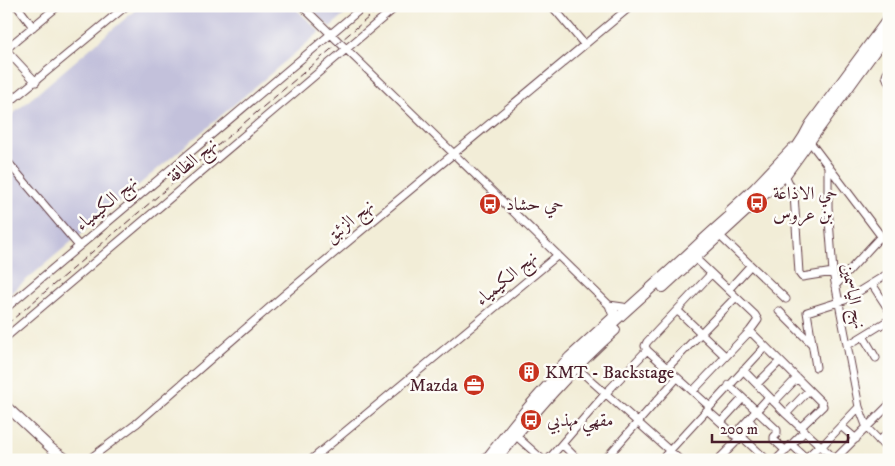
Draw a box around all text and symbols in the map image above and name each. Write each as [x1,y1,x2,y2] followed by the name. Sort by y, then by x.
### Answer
[163,134,225,191] street label: نهج الطاقة
[71,172,145,239] street label: نهج الكيمياء
[773,183,838,227] place label: حي الاذاعة بن عروس
[745,191,769,215] bus stop icon: حي الاذاعة بن عروس
[478,192,502,216] bus stop icon: حي حشاد
[506,194,564,219] place label: حي حشاد
[321,195,381,252] street label: نهج الزئبق
[471,247,545,314] street label: نهج الكيمياء
[832,261,870,332] street label: نهج الياسمين
[517,360,541,384] building icon: KMT - Backstage
[545,362,674,384] place label: KMT - Backstage
[462,373,486,397] office icon: Mazda
[409,375,458,397] place label: Mazda
[519,408,543,432] bus stop icon: مقهي مهذبي
[547,410,613,437] place label: مقهي مهذبي
[712,411,849,443] scale bar
[720,420,758,439] text: 200 m

